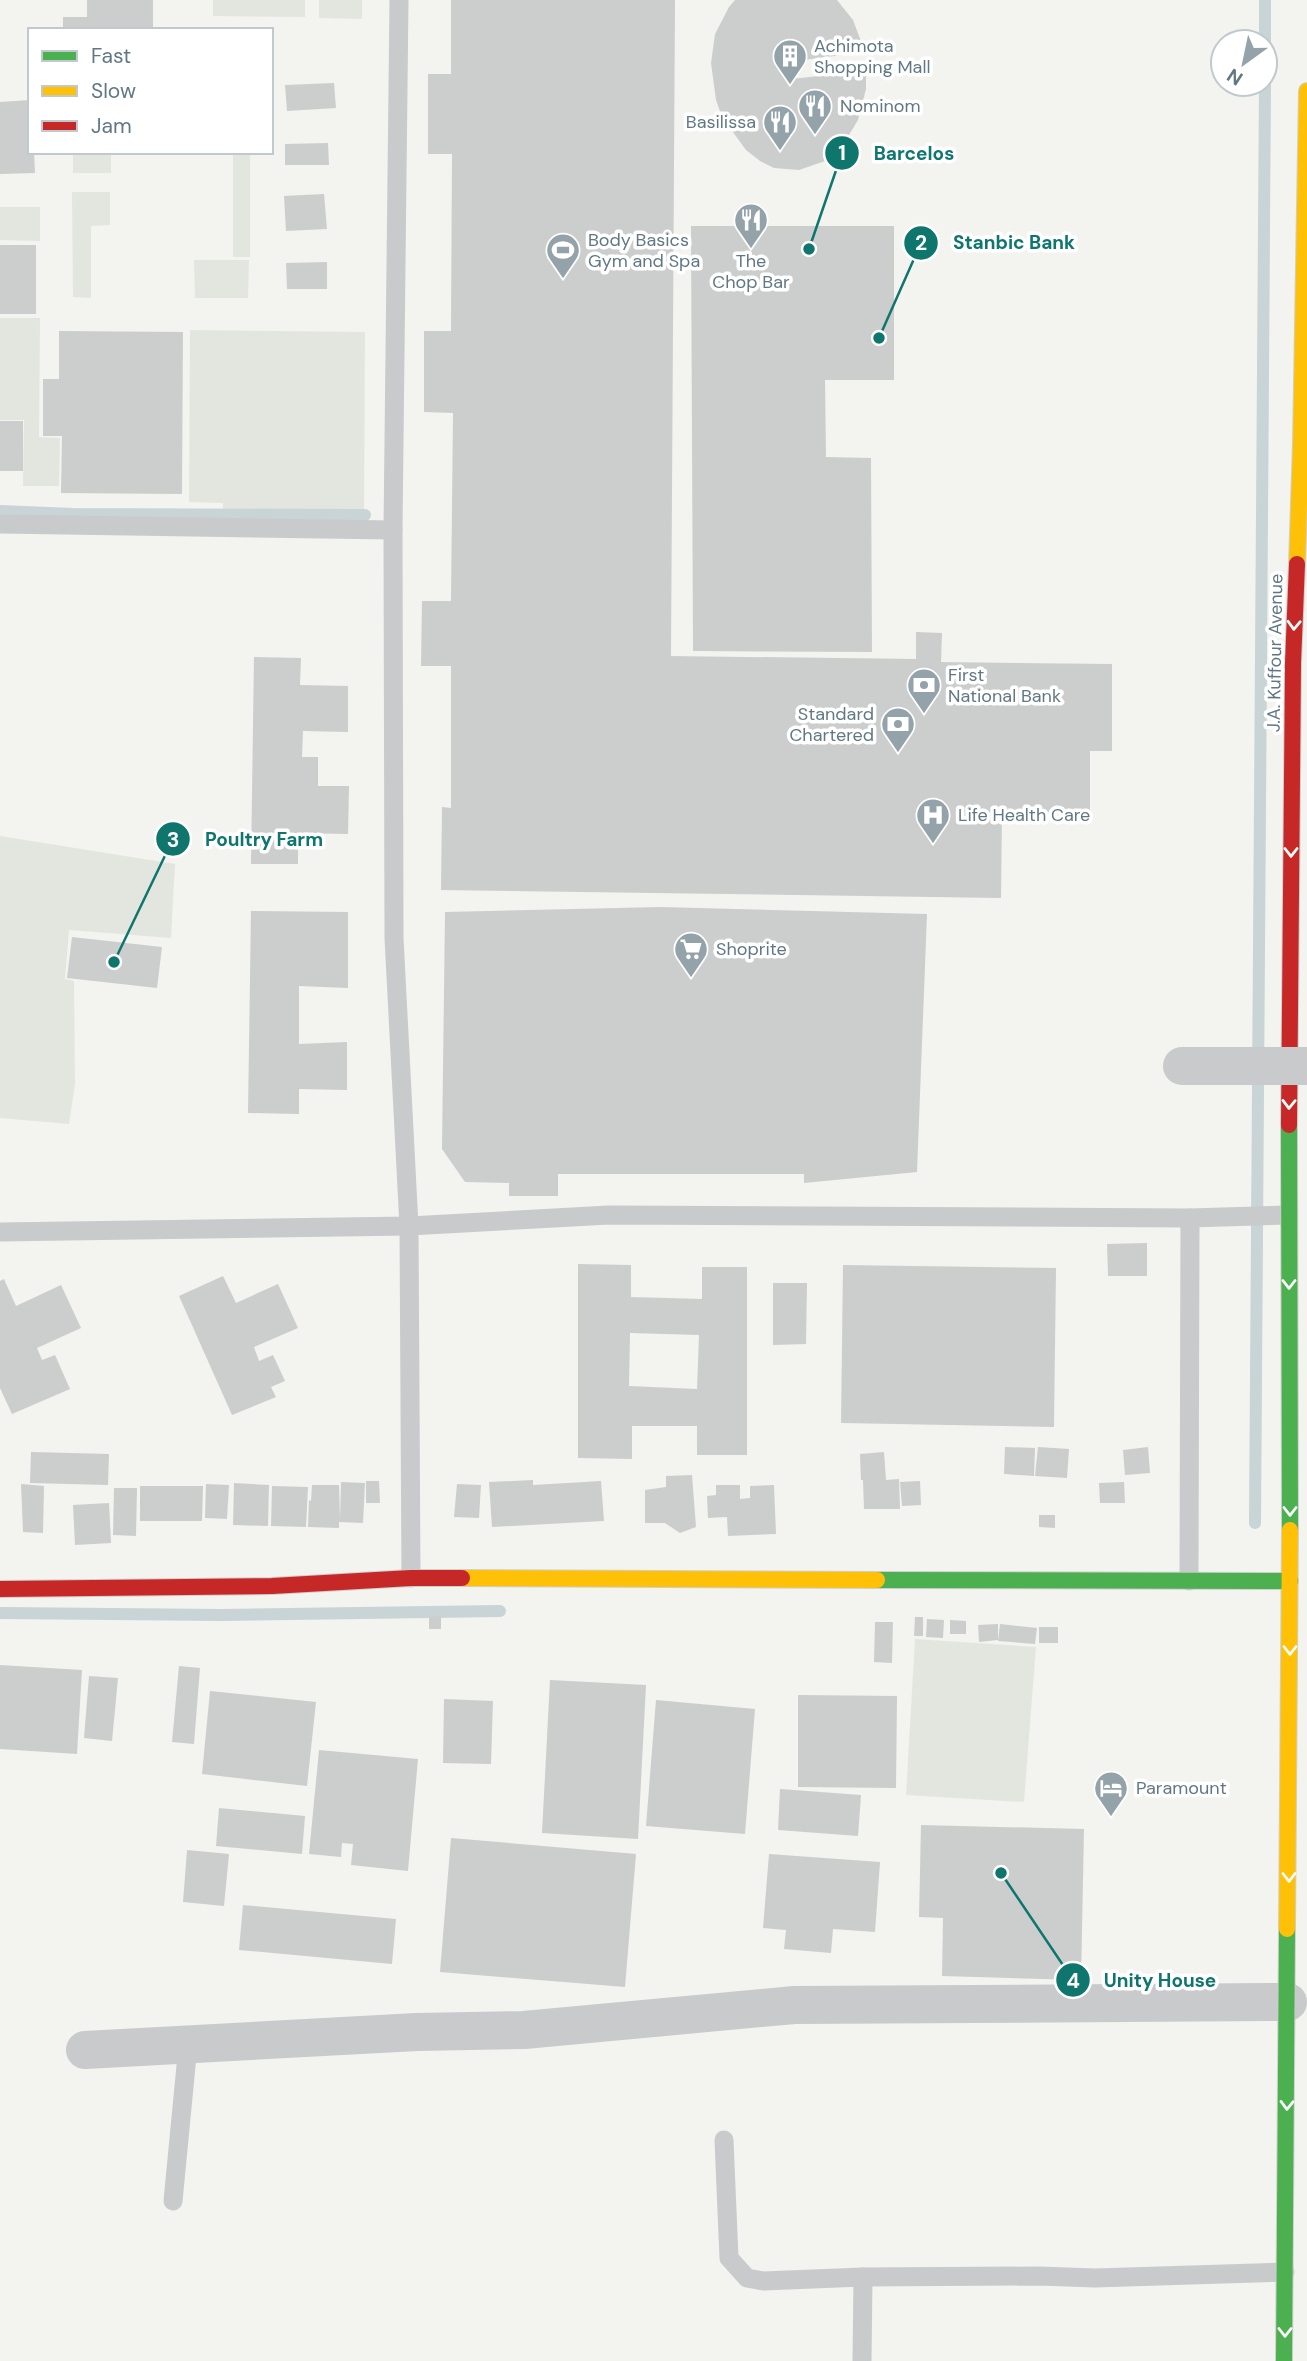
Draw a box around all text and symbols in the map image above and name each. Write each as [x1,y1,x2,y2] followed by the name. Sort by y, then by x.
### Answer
[28,28,273,154] legend
[1209,28,1279,98] north arrow
[814,34,930,79] place label: Achimota Shopping Mall
[771,37,809,86] building icon: Achimota Shopping Mall
[91,42,131,70] text: Fast
[1222,63,1248,91] text: N
[91,77,136,105] text: Slow
[796,87,834,136] restaurant icon: Nominom
[840,94,921,118] place label: Nominom
[761,103,799,152] restaurant icon: Basilissa
[686,110,756,134] place label: Basilissa
[91,112,132,140] text: Jam
[824,133,968,173] callout: Barcelos
[838,139,846,167] text: 1
[874,141,954,166] text: Barcelos
[732,201,770,250] restaurant icon: The Chop Bar
[904,223,1089,263] callout: Stanbic Bank
[588,228,700,273] place label: Body Basics Gym and Spa
[915,229,927,257] text: 2
[953,230,1075,255] text: Stanbic Bank
[544,231,582,280] sports icon: Body Basics Gym and Spa
[712,249,790,294] place label: The Chop Bar
[1262,574,1288,732] street label: J.A. Kuffour Avenue
[1287,619,1302,630] one-way arrow
[948,663,1061,708] place label: First National Bank
[905,666,943,715] bank icon: First National Bank
[789,702,874,747] place label: Standard Chartered
[879,705,917,754] bank icon: Standard Chartered
[914,796,952,845] hospital icon: Life Health Care
[958,803,1090,827] place label: Life Health Care
[156,819,337,859] callout: Poultry Farm
[167,826,179,854] text: 3
[205,827,323,852] text: Poultry Farm
[1284,847,1299,858] one-way arrow
[672,930,710,979] supermarket icon: Shoprite
[716,937,787,961] place label: Shoprite
[1282,1099,1297,1110] one-way arrow
[1281,1278,1296,1289] one-way arrow
[1282,1506,1298,1517] one-way arrow
[1282,1645,1298,1655] one-way arrow
[1092,1769,1130,1818] hotel icon: Paramount
[1136,1776,1227,1800] place label: Paramount
[1281,1872,1297,1883] one-way arrow
[1055,1960,1231,2000] callout: Unity House
[1066,1967,1080,1995] text: 4
[1104,1968,1216,1993] text: Unity House
[1279,2100,1295,2110] one-way arrow
[1277,2327,1293,2338] one-way arrow

